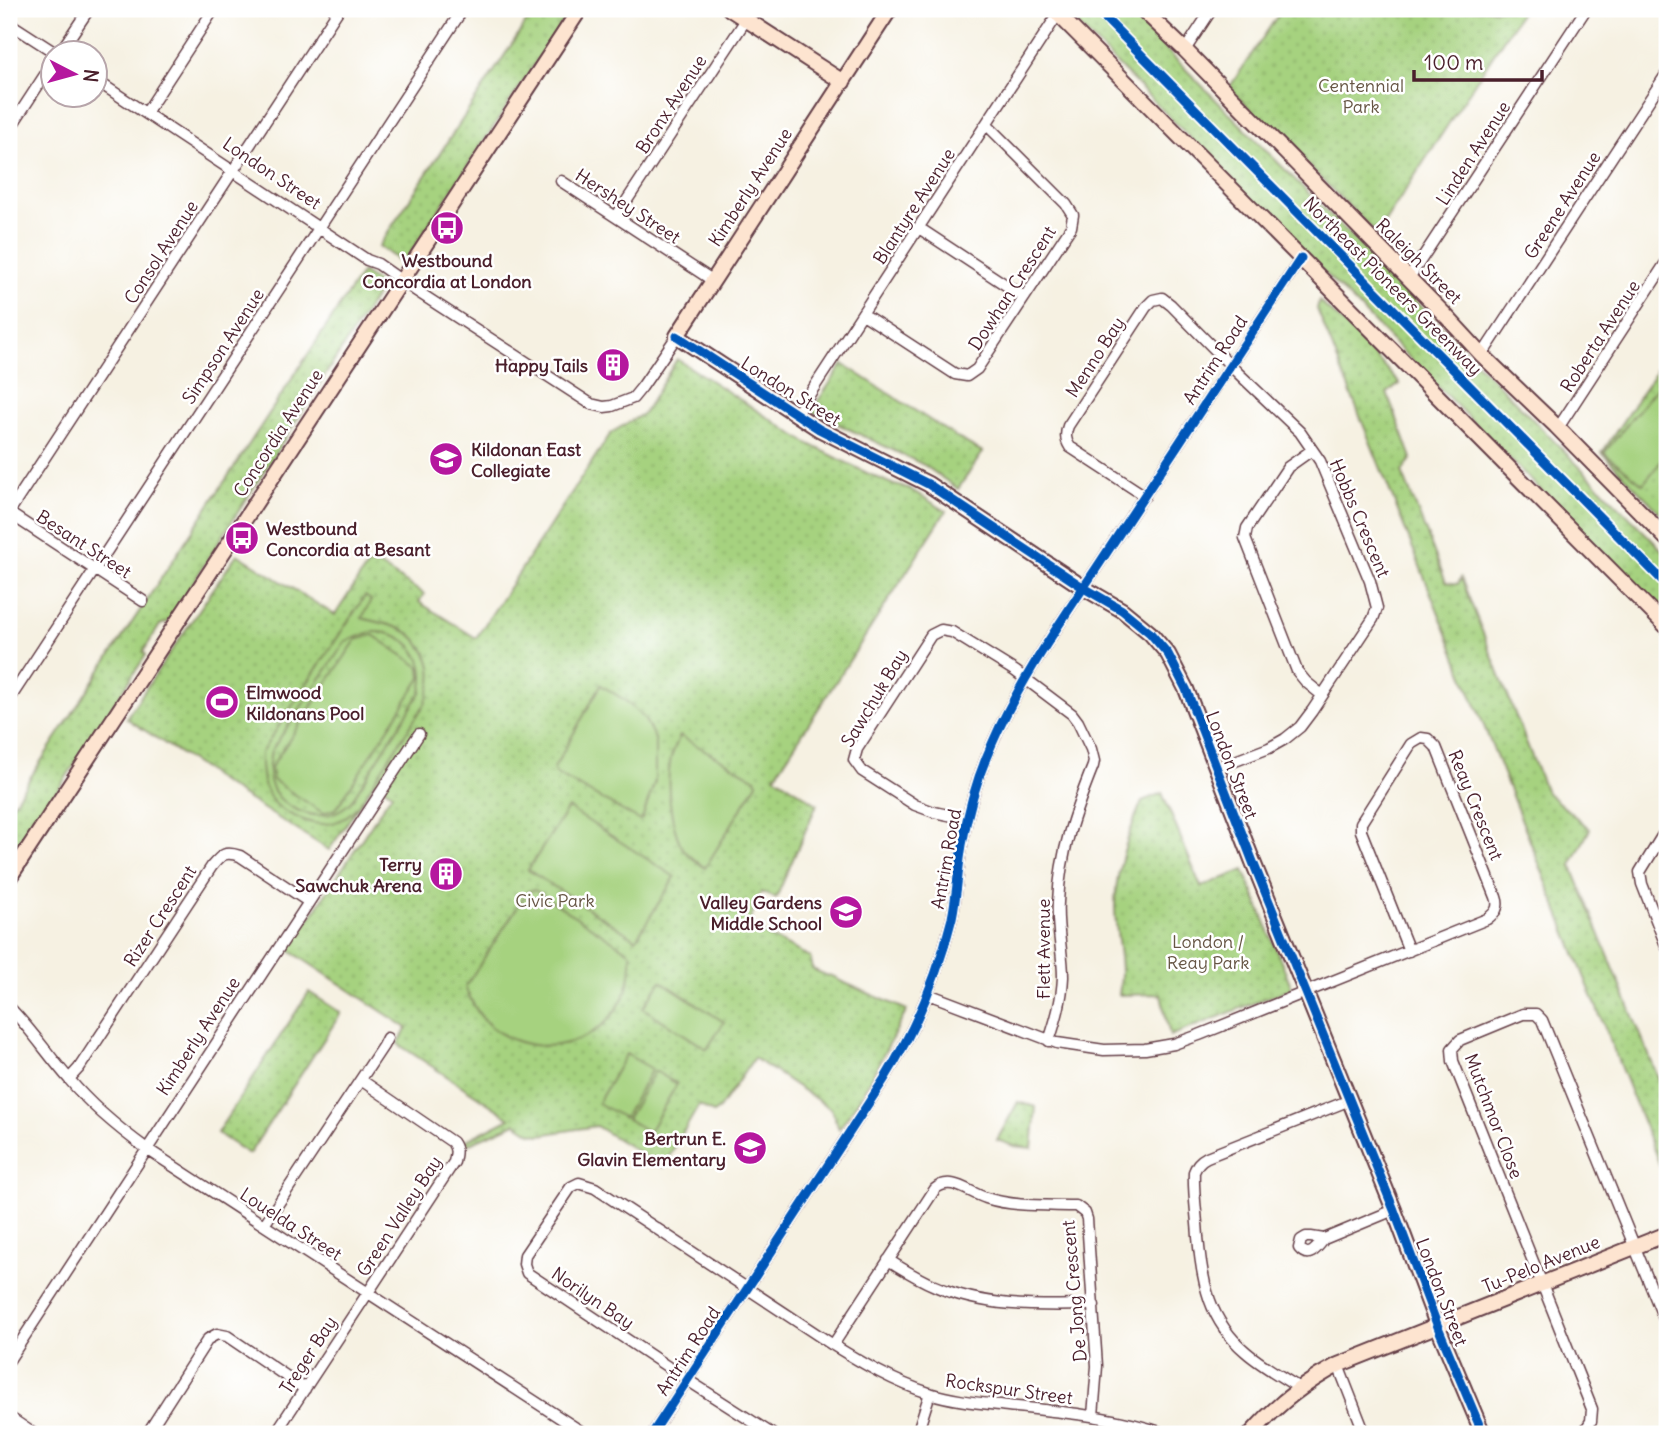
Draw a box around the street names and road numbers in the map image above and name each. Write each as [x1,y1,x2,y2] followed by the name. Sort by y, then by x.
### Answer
[631,50,711,158] street label: Bronx Avenue
[1431,97,1515,209] street label: Linden Avenue
[703,123,797,251] street label: Kimberly Avenue
[218,132,326,214] street label: London Street
[868,144,960,268] street label: Blantyre Avenue
[1519,147,1605,263] street label: Greene Avenue
[571,163,685,249] street label: Hershey Street
[1299,192,1487,380] street label: Northeast Pioneers Greenway
[119,196,203,308] street label: Consol Avenue
[1371,213,1467,309] street label: Raleigh Street
[963,221,1061,355] street label: Dowhan Crescent
[1555,275,1645,397] street label: Roberta Avenue
[177,284,269,408] street label: Simpson Avenue
[1178,311,1253,409] street label: Antrim Road
[1060,312,1130,402] street label: Menno Bay
[737,351,845,431] street label: London Street
[228,365,328,501] street label: Concordia Avenue
[1325,455,1395,581] street label: Hobbs Crescent
[32,505,136,583] street label: Besant Street
[836,645,912,751] street label: Sawchuk Bay
[1201,708,1263,822] street label: London Street
[1443,747,1509,863] street label: Reay Crescent
[926,807,966,911] street label: Antrim Road
[119,861,201,971] street label: Rizer Crescent
[1032,899,1055,999] street label: Flett Avenue
[151,972,245,1100] street label: Kimberly Avenue
[1460,1050,1528,1182] street label: Mutchmor Close
[351,1151,447,1281] street label: Green Valley Bay
[236,1182,346,1266] street label: Louelda Street
[1056,1219,1092,1363] street label: De Jong Crescent
[1479,1230,1603,1298] street label: Tu-Pelo Avenue
[1411,1235,1473,1349] street label: London Street
[547,1262,639,1334] street label: Norilyn Bay
[651,1302,726,1400] street label: Antrim Road
[274,1312,342,1398] street label: Treger Bay
[944,1369,1074,1409] street label: Rockspur Street

